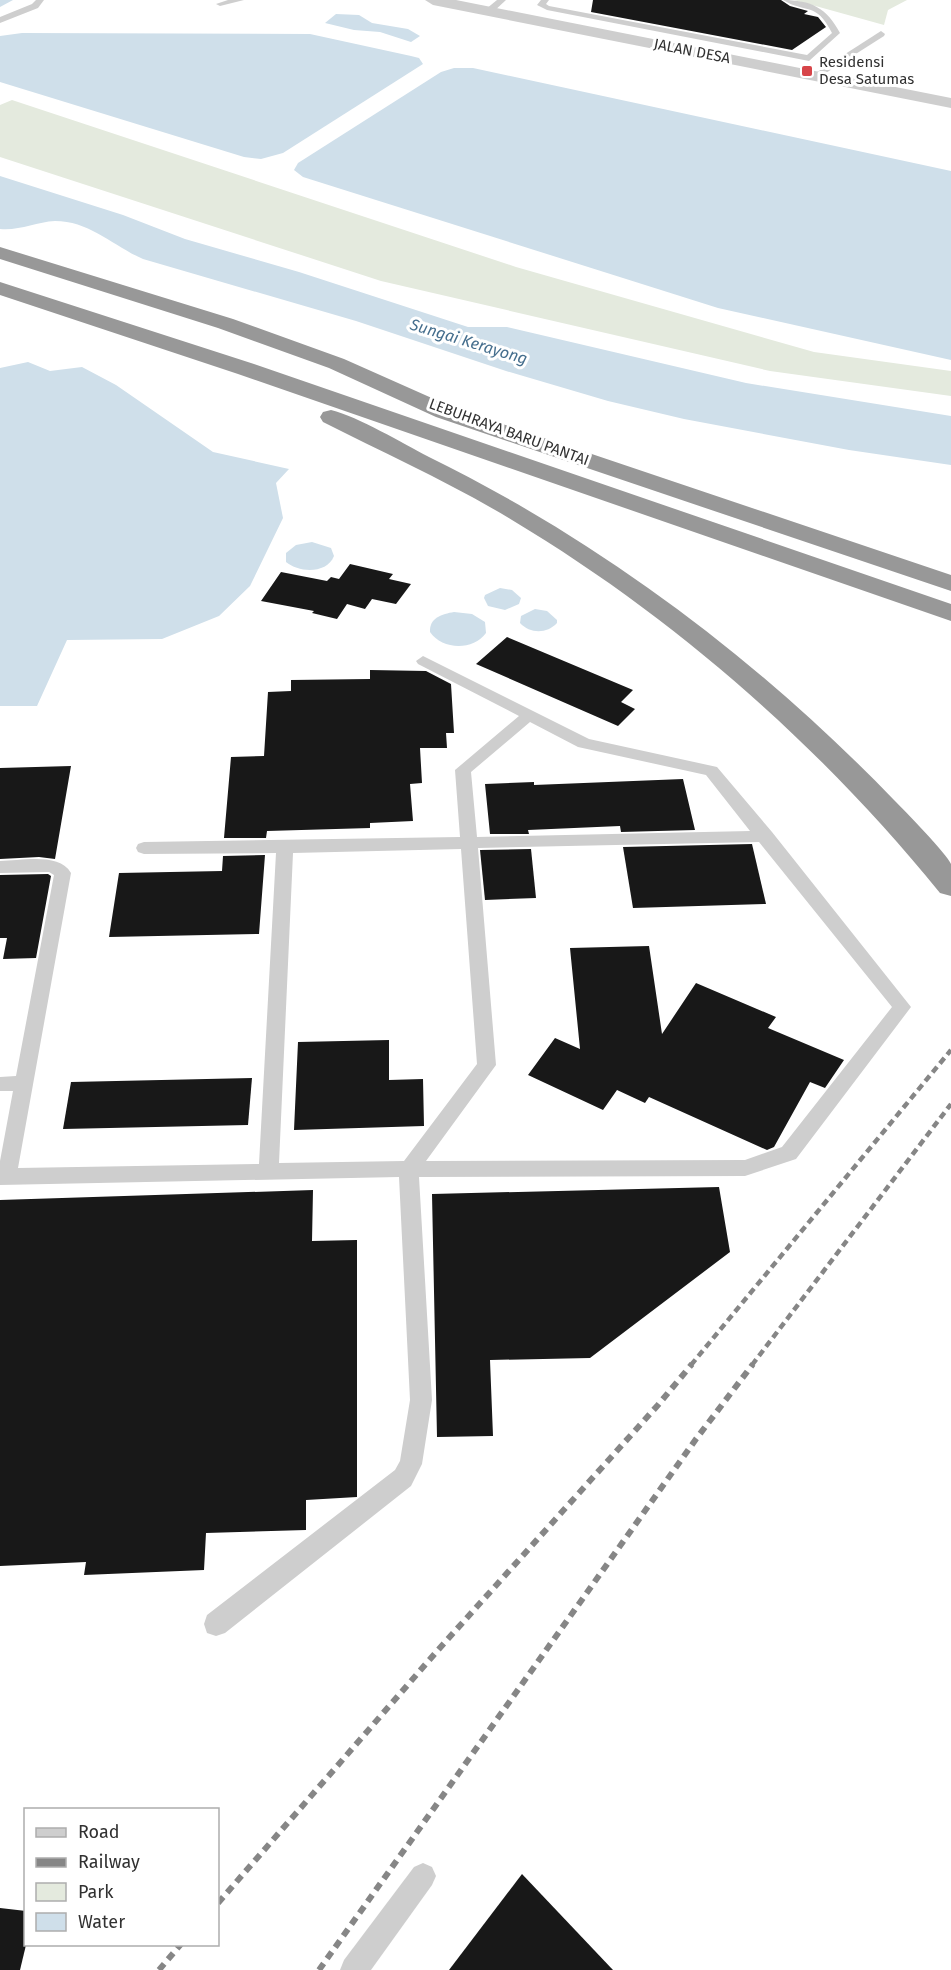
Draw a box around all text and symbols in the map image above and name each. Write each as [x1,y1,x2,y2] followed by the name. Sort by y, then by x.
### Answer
[652,35,732,67] street label: JALAN DESA
[819,53,914,88] place label: Residensi Desa Satumas
[800,64,814,78] marker: Residensi Desa Satumas
[407,314,530,368] water label: Sungai Kerayong
[427,395,591,469] street label: LEBUHRAYA BARU PANTAI
[24,1808,219,1946] legend
[78,1821,120,1843] text: Road
[78,1851,140,1873] text: Railway
[78,1881,114,1903] text: Park
[78,1911,125,1933] text: Water

